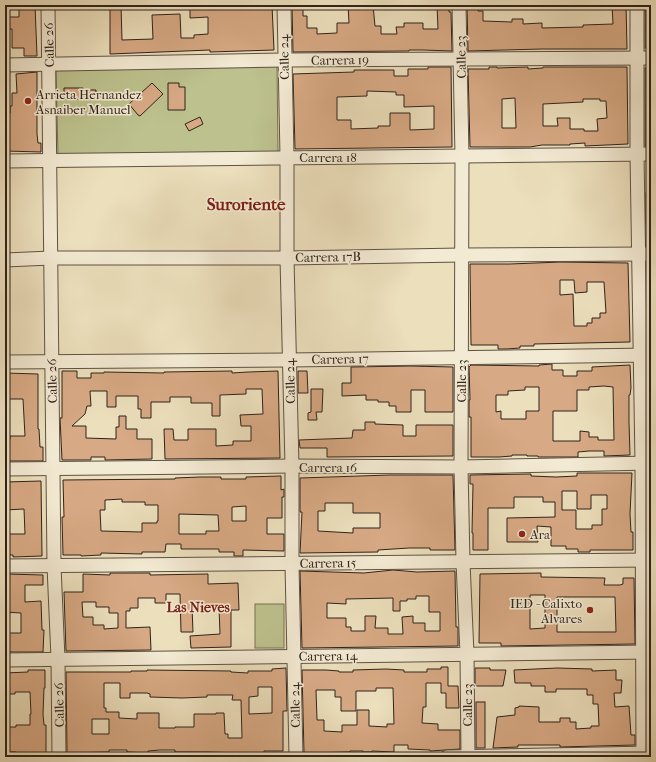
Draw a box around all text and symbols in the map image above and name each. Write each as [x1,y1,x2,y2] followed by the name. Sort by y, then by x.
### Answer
[41,22,57,68] street label: Calle 26
[276,34,292,80] street label: Calle 24
[453,35,469,79] street label: Calle 23
[311,52,369,68] street label: Carrera 19
[35,87,142,117] place label: Arrieta Hernandez Asnaiber Manuel
[23,96,33,106] marker: Arrieta Hernandez Asnaiber Manuel
[299,150,357,165] street label: Carrera 18
[207,194,286,214] district label: Suroriente
[295,249,361,265] street label: Carrera 17B
[311,351,369,367] street label: Carrera 17
[44,358,60,404] street label: Calle 26
[282,358,298,404] street label: Calle 24
[454,359,469,403] street label: Calle 23
[299,460,358,475] street label: Carrera 16
[529,527,551,542] place label: Ara
[517,529,527,539] marker: Ara
[300,555,357,571] street label: Carrera 15
[510,596,582,626] place label: IED - Calixto Alvares
[166,599,230,616] district label: Las Nieves
[585,605,595,615] marker: IED - Calixto Alvares
[298,648,358,664] street label: Carrera 14
[51,682,67,728] street label: Calle 26
[287,682,303,728] street label: Calle 24
[460,683,475,727] street label: Calle 23

